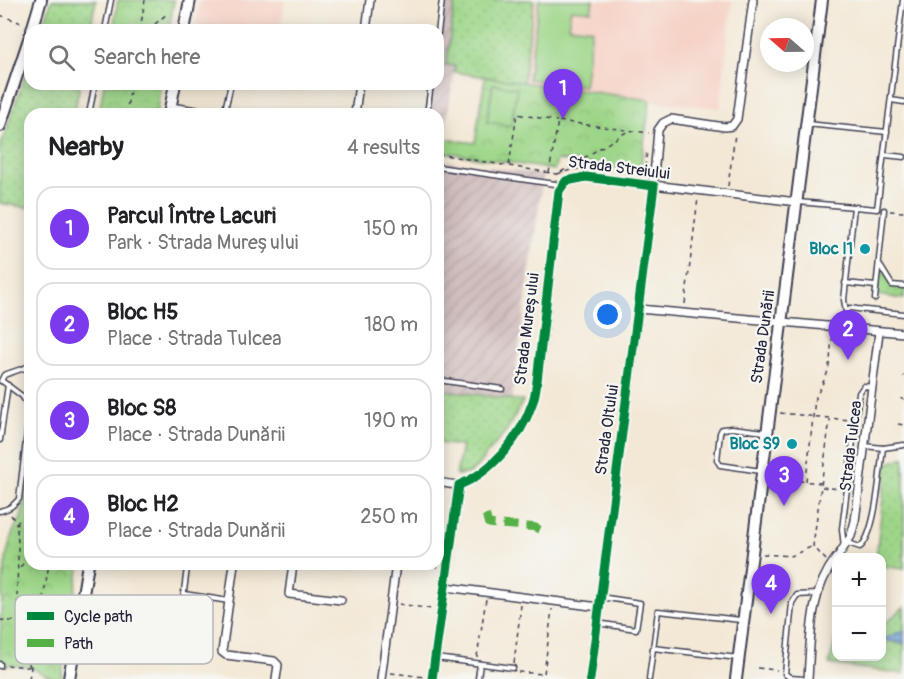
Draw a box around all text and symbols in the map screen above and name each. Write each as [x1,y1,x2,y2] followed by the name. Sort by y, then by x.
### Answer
[760,18,814,72] north arrow
[24,24,444,90] search box
[45,41,78,74] icon: search
[93,43,200,71] text: Search here
[544,70,582,119] pin: 1
[48,131,124,163] text: Nearby
[347,135,420,160] text: 4 results
[567,152,671,184] street label: Strada Streiului
[107,202,276,230] text: Parcul Între Lacuri
[66,216,73,241] text: 1
[364,216,418,241] text: 150 m
[107,230,298,255] text: Park · Strada Mureșului
[809,239,853,259] place label: Bloc I1
[858,242,872,256] marker: Bloc I1
[510,272,544,386] street label: Strada Mureșului
[747,289,779,385] street label: Strada Dunării
[107,298,178,326] text: Bloc H5
[593,300,622,329] your location
[828,310,868,360] pin: 2
[64,312,75,337] text: 2
[364,312,418,337] text: 180 m
[107,326,282,351] text: Place · Strada Tulcea
[591,383,623,476] street label: Strada Oltului
[107,394,176,422] text: Bloc S8
[836,399,866,493] street label: Strada Tulcea
[64,408,75,433] text: 3
[364,408,418,433] text: 190 m
[107,422,285,447] text: Place · Strada Dunării
[729,434,780,454] place label: Bloc S9
[785,437,799,451] marker: Bloc S9
[764,456,804,506] pin: 3
[107,490,179,518] text: Bloc H2
[64,504,75,529] text: 4
[360,504,418,529] text: 250 m
[107,518,285,543] text: Place · Strada Dunării
[832,553,886,661] map controls
[832,553,886,607] button: +
[752,564,790,614] pin: 4
[15,595,213,664] legend
[64,607,132,627] text: Cycle path
[832,607,886,661] button: −
[64,634,93,654] text: Path

